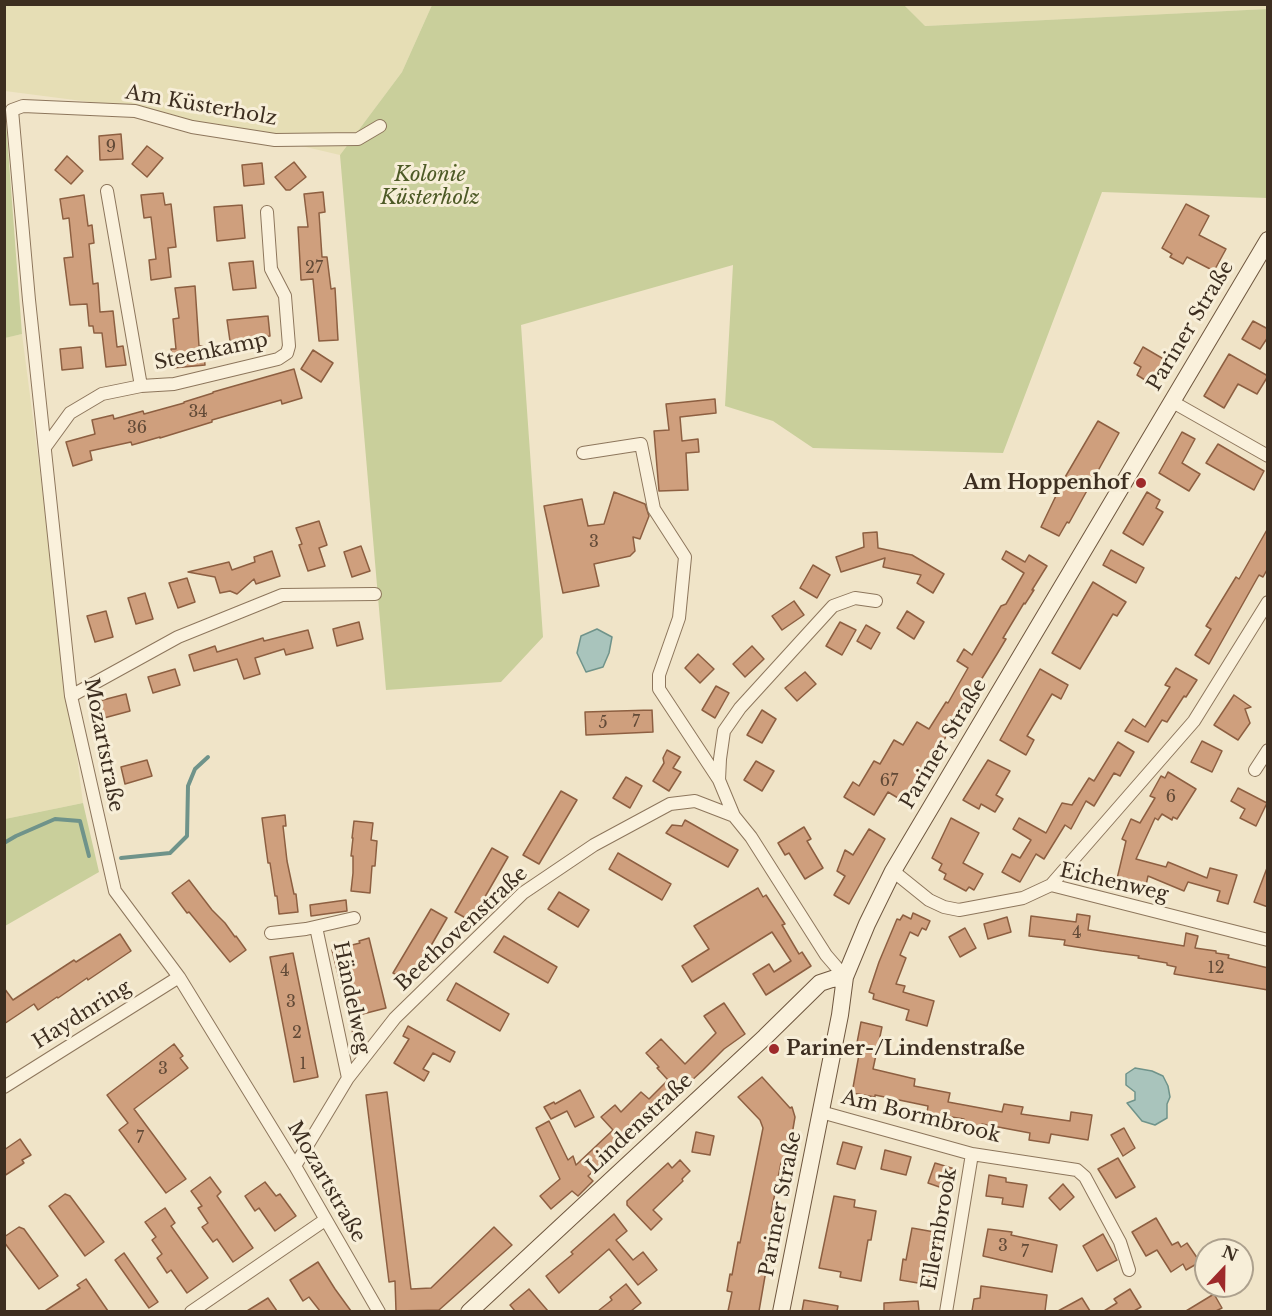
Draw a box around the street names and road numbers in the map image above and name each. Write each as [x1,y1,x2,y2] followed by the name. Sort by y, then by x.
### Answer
[123,81,279,131] street label: Am Küsterholz
[1143,257,1239,395] street label: Pariner Straße
[152,328,270,376] street label: Steenkamp
[896,675,992,813] street label: Pariner Straße
[78,676,128,814] street label: Mozartstraße
[1057,859,1171,907] street label: Eichenweg
[391,862,533,996] street label: Beethovenstraße
[327,939,375,1057] street label: Händelweg
[29,975,135,1055] street label: Haydnring
[582,1069,698,1179] street label: Lindenstraße
[839,1086,1003,1148] street label: Am Bormbrook
[282,1117,370,1247] street label: Mozartstraße
[755,1129,807,1279] street label: Pariner Straße
[917,1166,963,1292] street label: Ellernbrook

